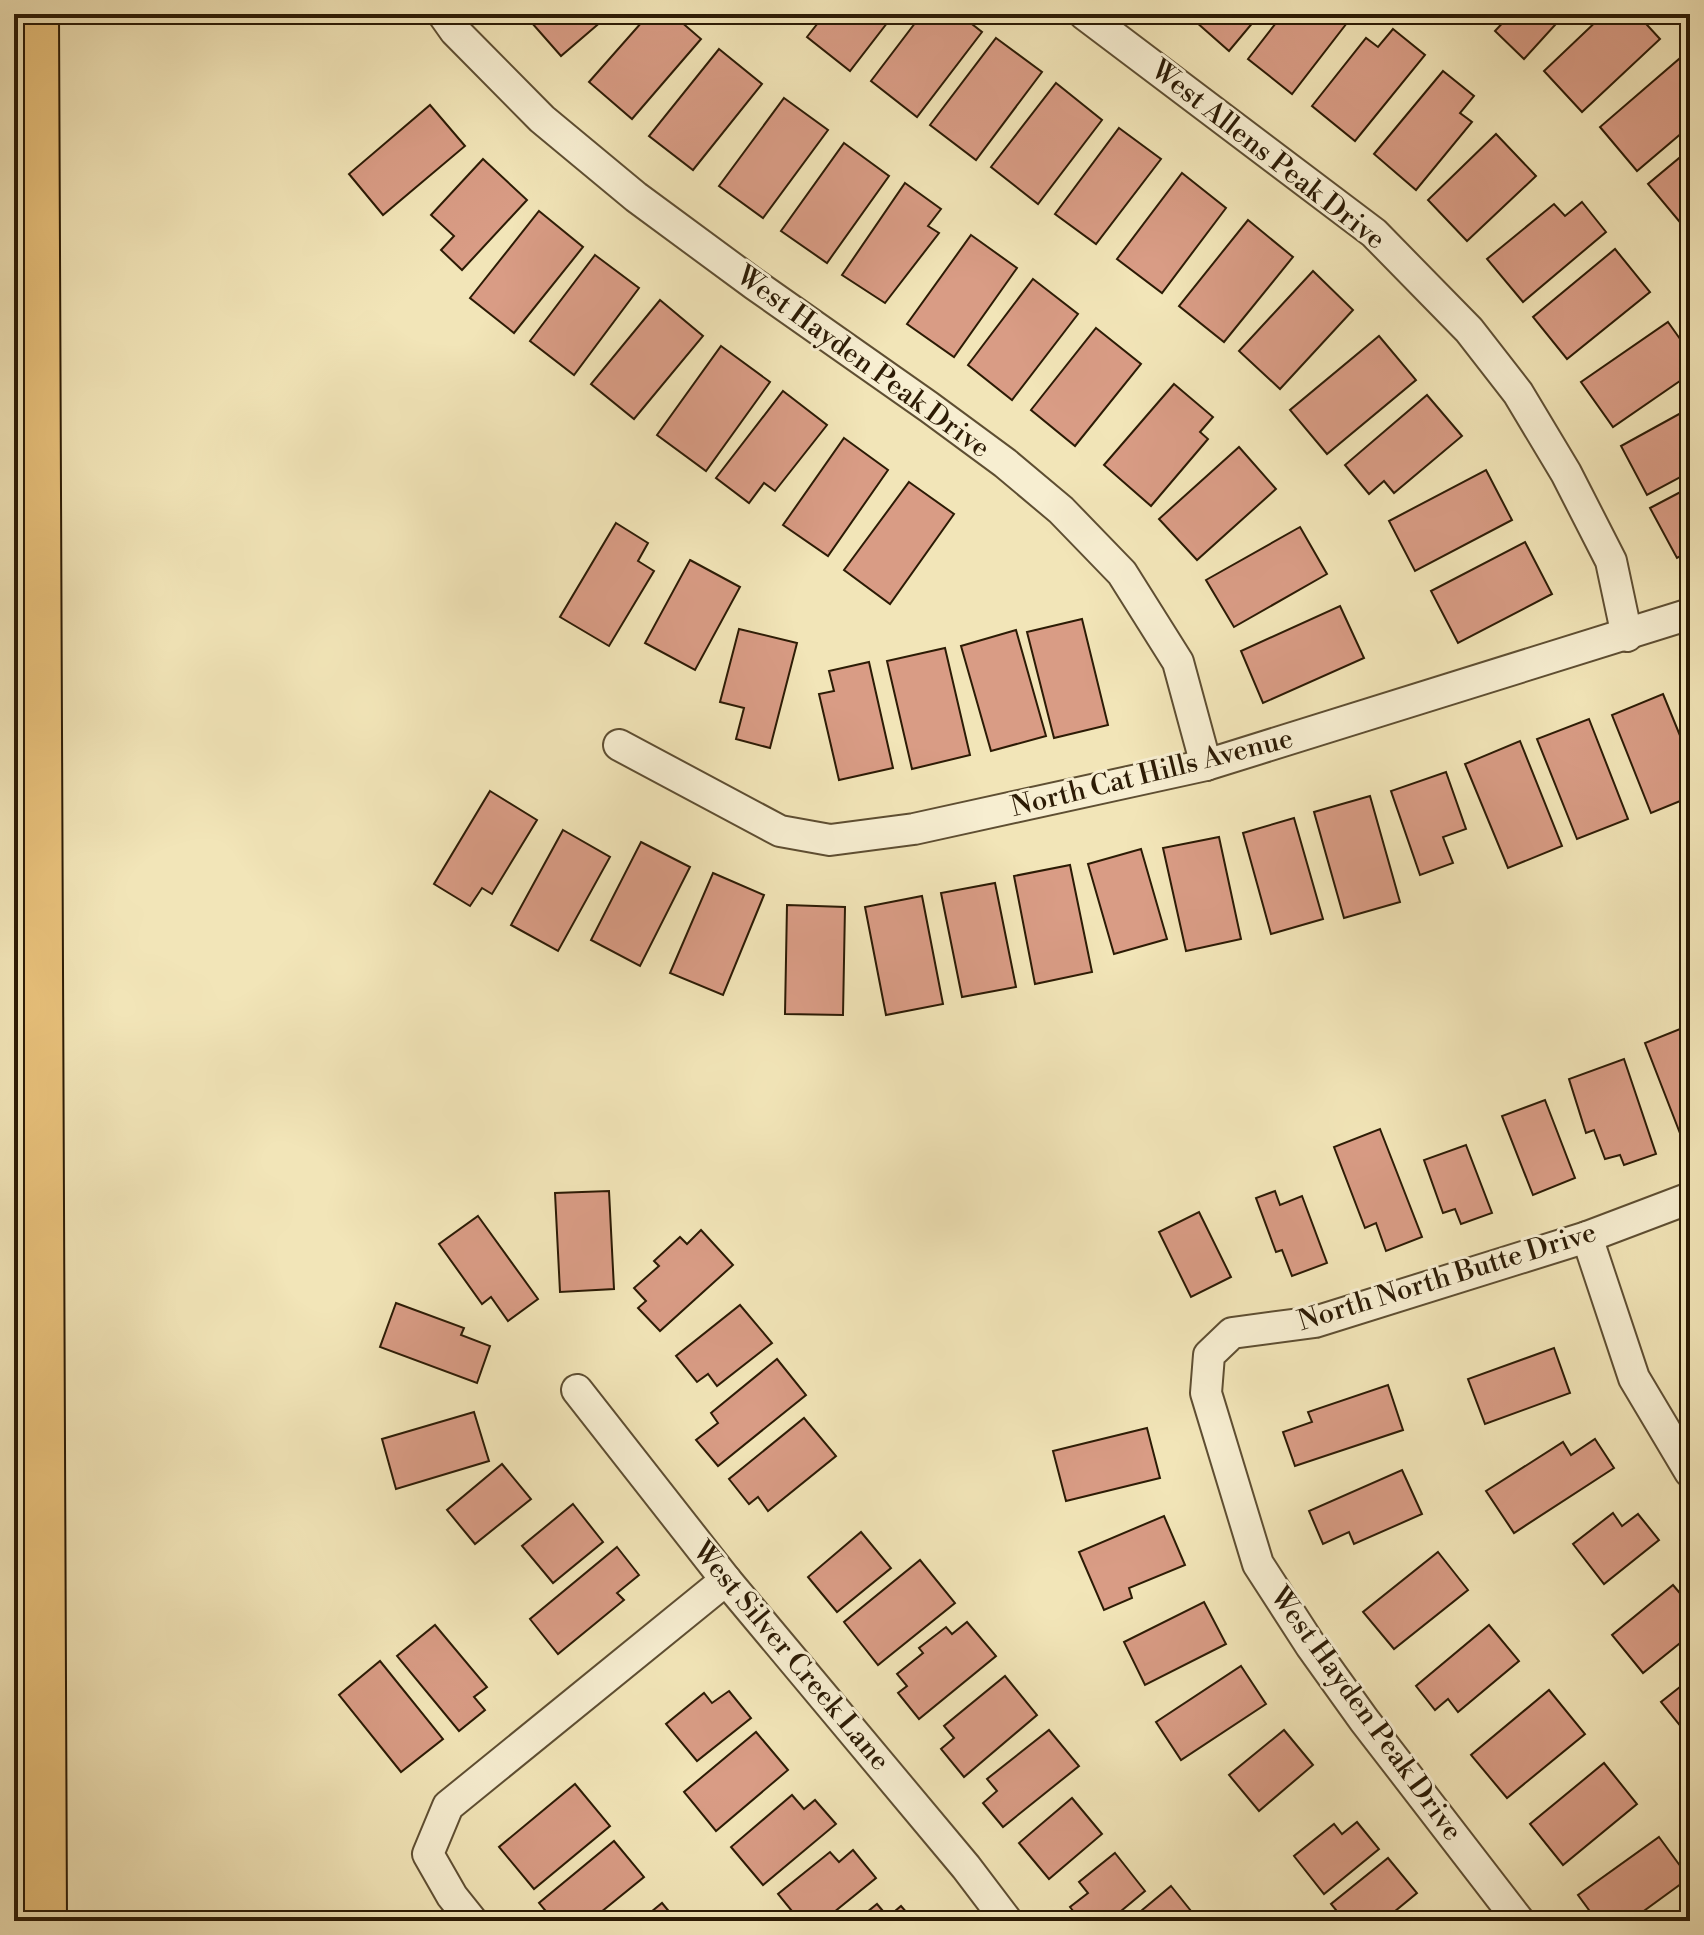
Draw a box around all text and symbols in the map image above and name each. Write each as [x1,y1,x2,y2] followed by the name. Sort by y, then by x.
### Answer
[1143,52,1392,257] street label: West Allens Peak Drive
[728,258,997,466] street label: West Hayden Peak Drive
[1007,721,1297,825] street label: North Cat Hills Avenue
[1294,1215,1600,1339] street label: North North Butte Drive
[684,1533,897,1778] street label: West Silver Creek Lane
[1262,1579,1470,1848] street label: West Hayden Peak Drive

